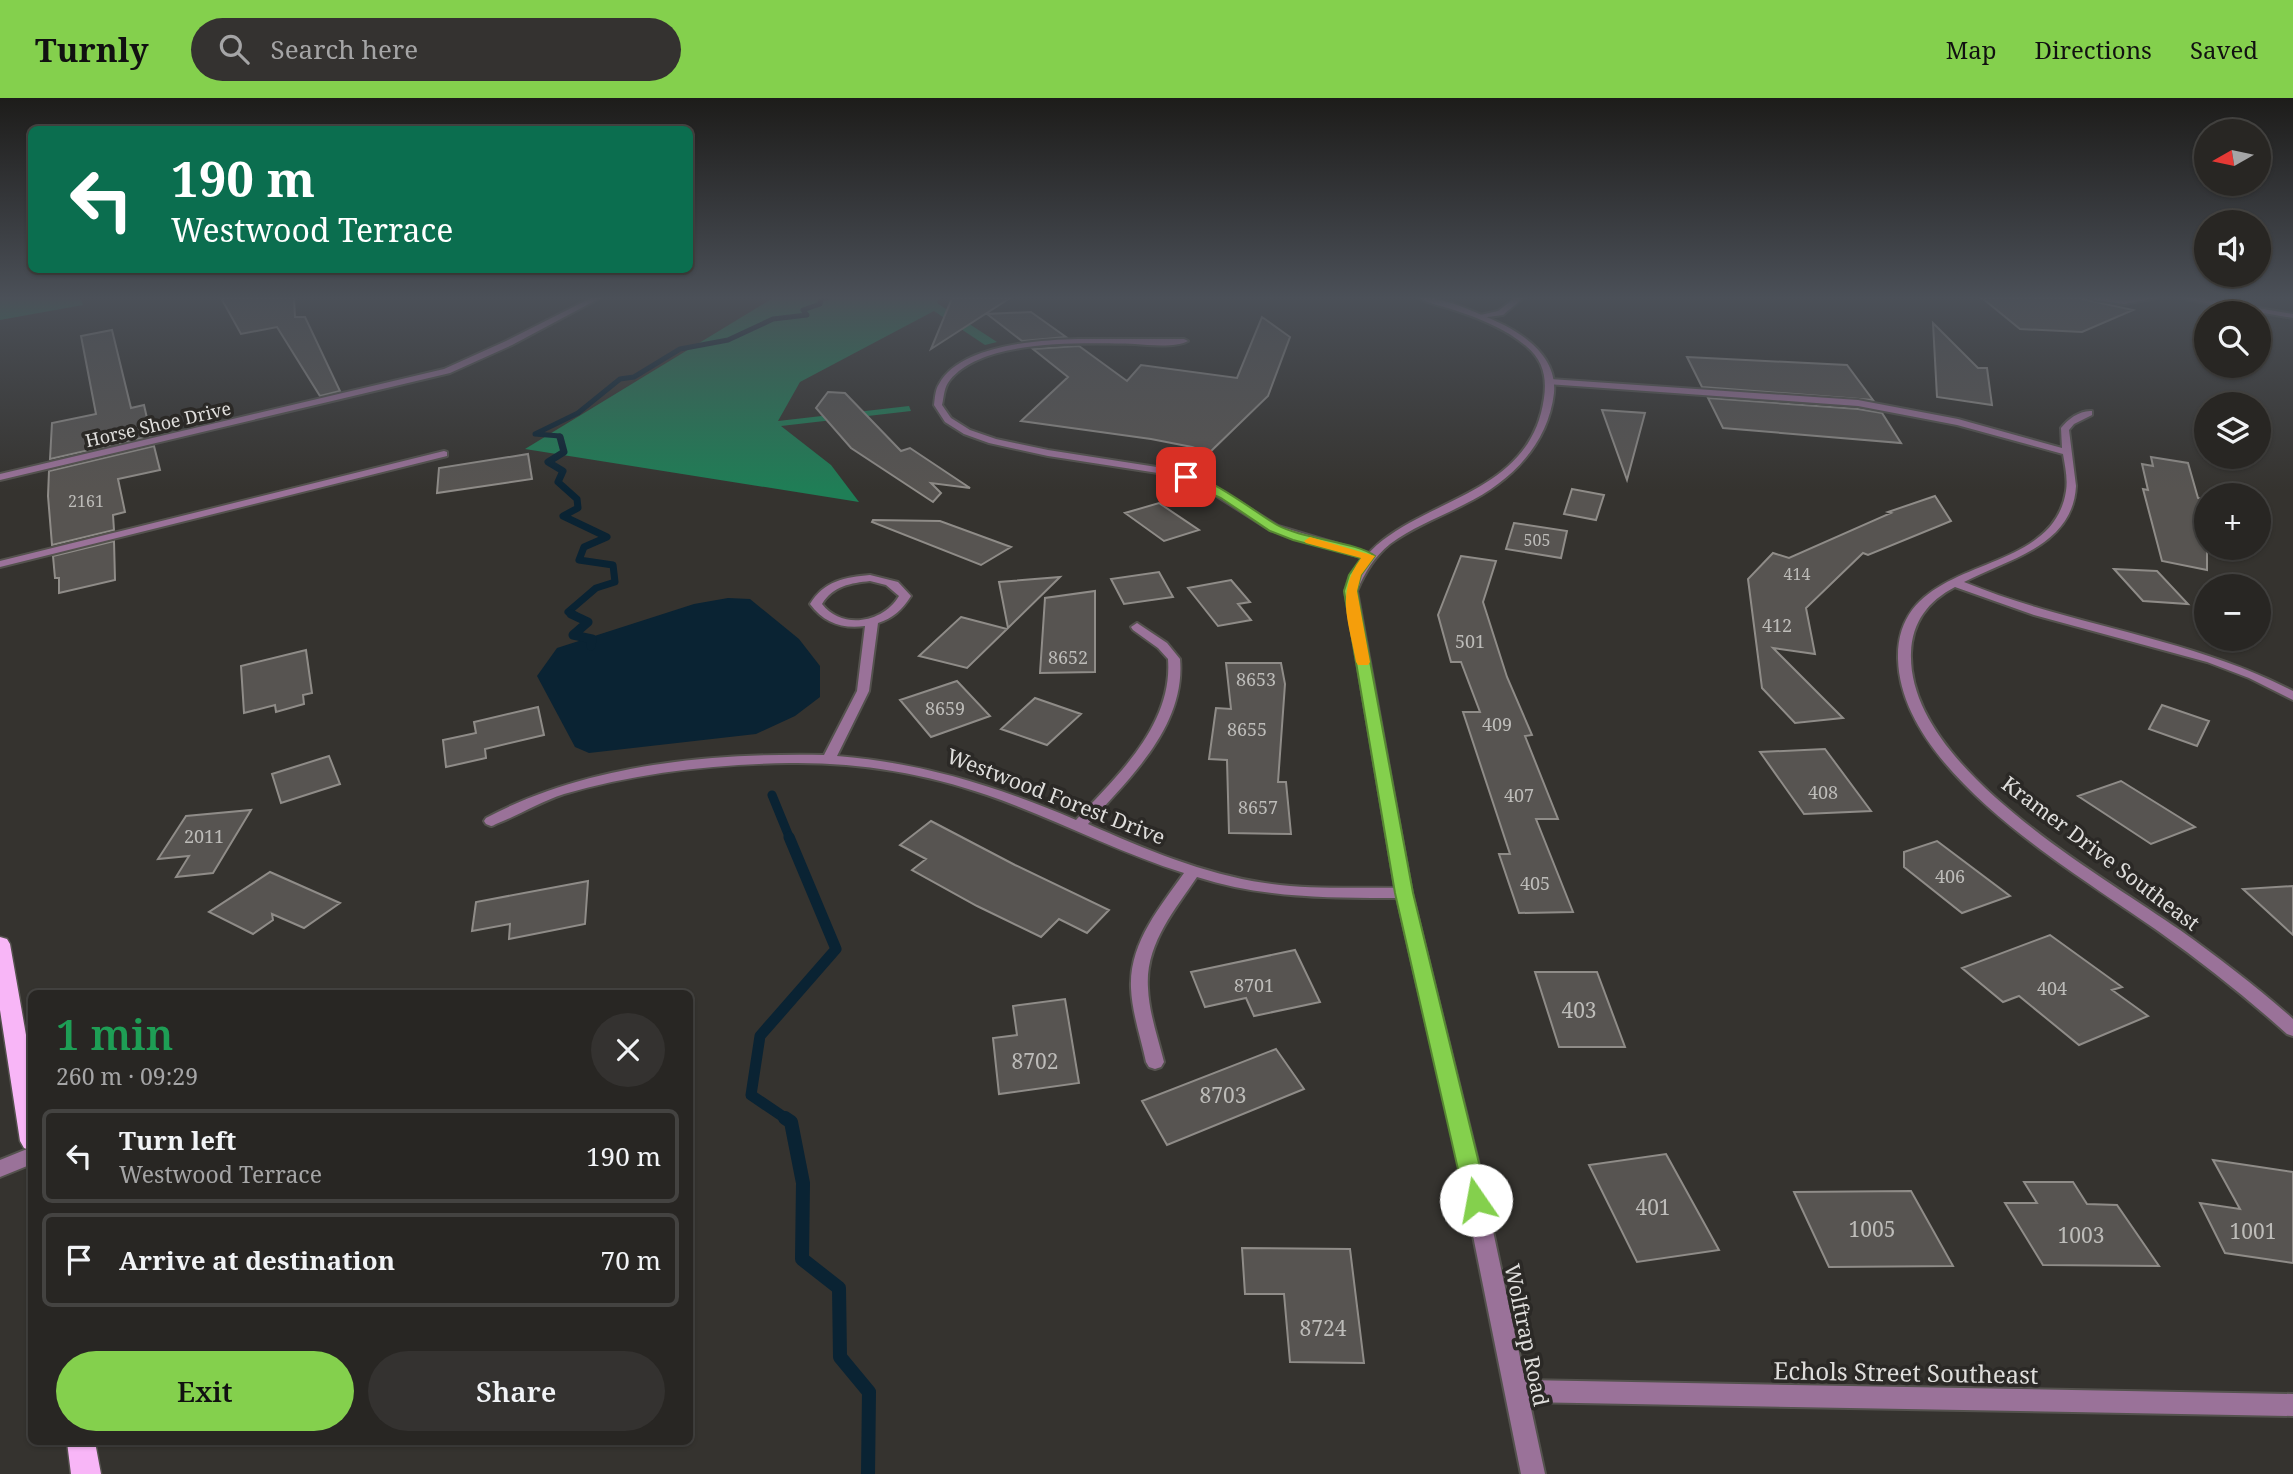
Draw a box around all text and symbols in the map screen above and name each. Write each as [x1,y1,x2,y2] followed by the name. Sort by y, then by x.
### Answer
[191,18,681,81] search box
[35,27,149,72] text: Turnly
[215,30,253,68] icon: search
[271,31,418,67] text: Search here
[1946,33,1997,66] text: Map
[2035,33,2152,66] text: Directions
[2190,33,2258,66] text: Saved
[2194,119,2272,196] north arrow
[2194,119,2271,651] map controls
[171,145,315,211] text: 190 m
[56,154,147,245] icon: left
[171,208,453,251] text: Westwood Terrace
[2194,210,2271,287] button: sound
[2194,301,2271,378] button: search
[2194,392,2271,469] button: layers
[83,396,233,452] street label: Horse Shoe Drive
[1156,447,1216,507] pin
[1167,458,1205,496] icon: arrive
[2194,483,2271,560] button: +
[68,490,104,512] house number: 2161
[1524,529,1550,551] house number: 505
[1784,563,1810,585] house number: 414
[2194,574,2271,651] button: −
[1762,613,1792,637] house number: 412
[1455,629,1485,653] house number: 501
[1048,645,1088,669] house number: 8652
[1236,667,1276,691] house number: 8653
[925,696,965,720] house number: 8659
[1482,712,1512,736] house number: 409
[1227,717,1267,741] house number: 8655
[943,741,1169,851] street label: Westwood Forest Drive
[1996,769,2206,937] street label: Kramer Drive Southeast
[1808,780,1838,804] house number: 408
[1504,783,1534,807] house number: 407
[1238,795,1278,819] house number: 8657
[184,824,224,848] house number: 2011
[1935,864,1965,888] house number: 406
[1520,871,1550,895] house number: 405
[1234,973,1274,997] house number: 8701
[2037,976,2067,1000] house number: 404
[1561,996,1597,1024] house number: 403
[56,1005,173,1062] text: 1 min
[591,1013,665,1087] button: close
[1012,1047,1058,1075] house number: 8702
[56,1060,198,1092] text: 260 m · 09:29
[1200,1081,1246,1109] house number: 8703
[119,1122,236,1158] text: Turn left
[60,1137,98,1175] icon: left
[586,1138,661,1174] text: 190 m
[119,1158,322,1190] text: Westwood Terrace
[1439,1163,1513,1237] position arrow
[1635,1193,1671,1221] house number: 401
[1849,1215,1895,1243] house number: 1005
[2230,1217,2276,1245] house number: 1001
[2058,1221,2104,1249] house number: 1003
[60,1241,98,1279] icon: arrive
[119,1242,395,1278] text: Arrive at destination
[601,1242,661,1278] text: 70 m
[1498,1261,1556,1409] street label: Wolftrap Road
[1300,1314,1347,1342] house number: 8724
[56,1351,354,1431] button: Exit
[368,1351,665,1431] button: Share
[1773,1353,2039,1391] street label: Echols Street Southeast

